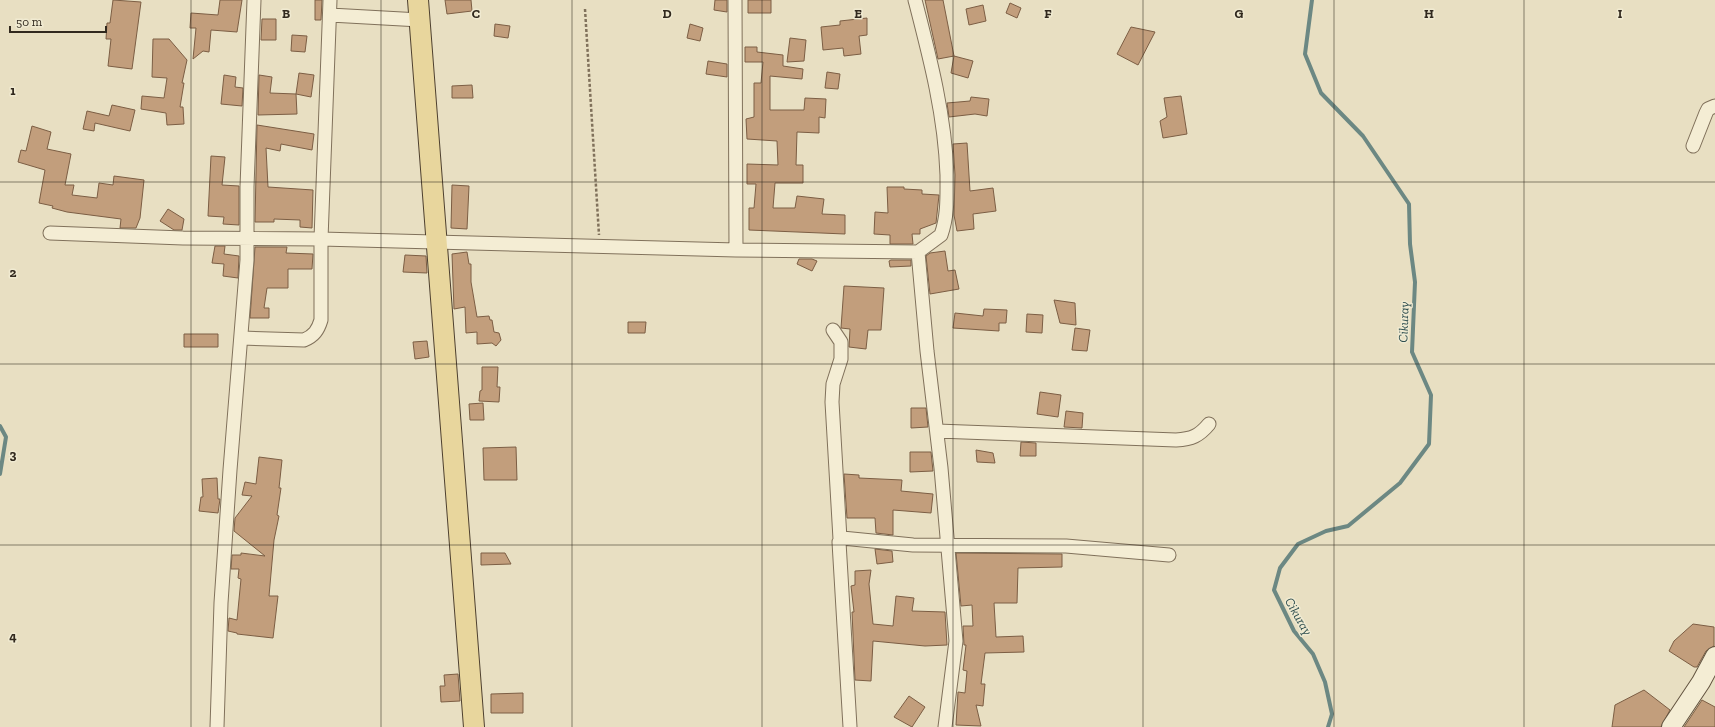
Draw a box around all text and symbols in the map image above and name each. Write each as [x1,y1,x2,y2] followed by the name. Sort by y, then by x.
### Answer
[282,6,290,21] text: B
[472,6,480,21] text: C
[662,6,672,21] text: D
[854,6,862,21] text: E
[1044,6,1052,21] text: F
[1235,6,1244,21] text: G
[1424,6,1434,21] text: H
[1618,6,1623,21] text: I
[10,8,106,34] scale bar
[16,15,43,29] text: 50 m
[10,83,16,98] text: 1
[10,265,17,280] text: 2
[1395,301,1412,343] water label: Cikuray
[10,447,17,462] text: 3
[1282,595,1315,638] water label: Cikuray
[9,629,17,644] text: 4

